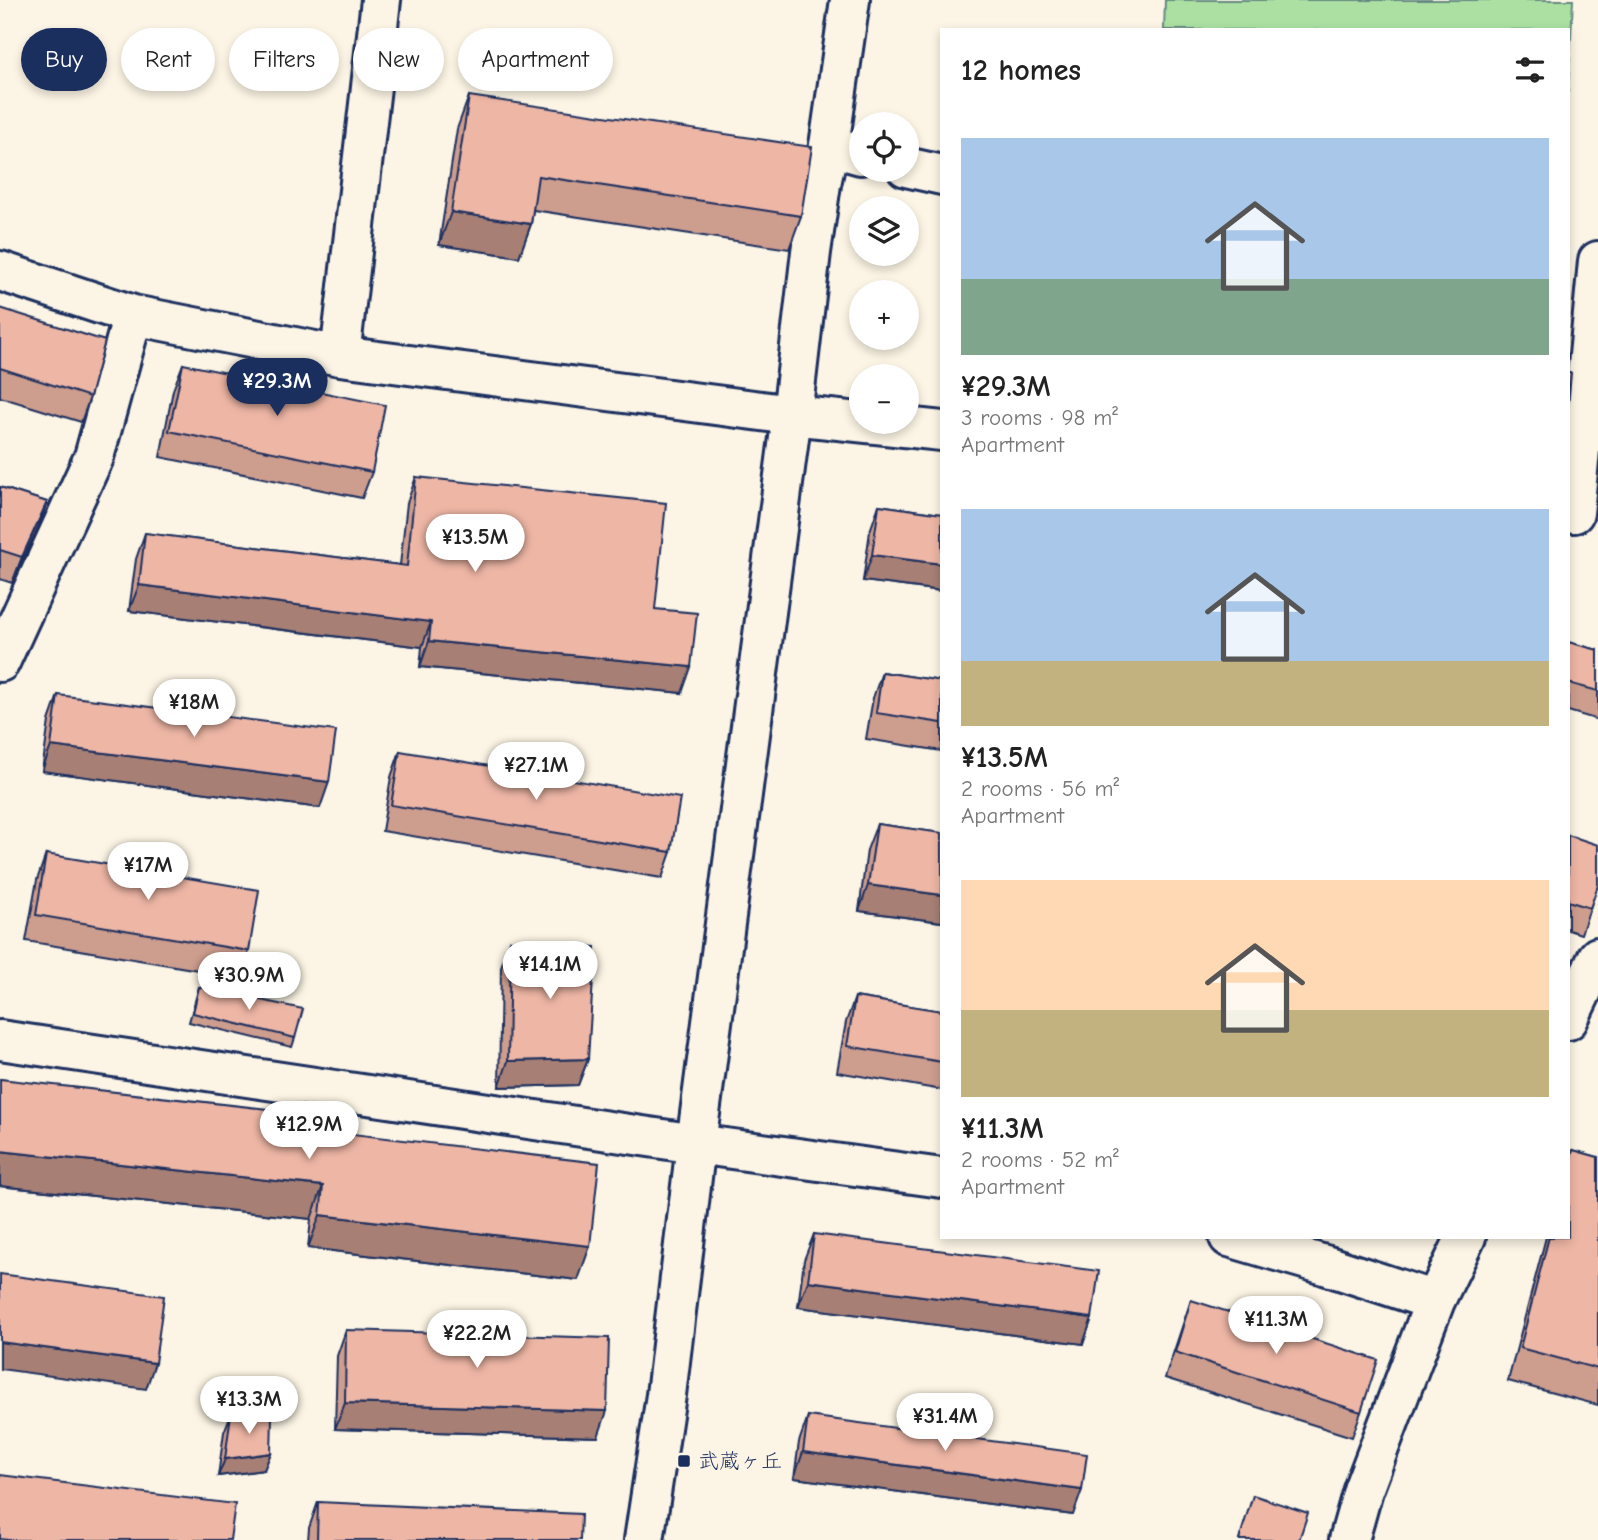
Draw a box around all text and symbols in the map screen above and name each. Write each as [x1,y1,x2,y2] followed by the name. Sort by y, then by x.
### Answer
[21,28,107,91] chip: Buy
[121,28,215,91] chip: Rent
[229,28,339,91] chip: Filters
[353,28,444,91] chip: New
[458,28,613,91] chip: Apartment
[1511,51,1549,89] icon: filters
[961,53,1081,88] text: 12 homes
[849,112,919,434] map controls
[849,112,919,182] button: locate
[1192,183,1318,309] icon: home
[849,196,919,266] button: layers
[849,280,919,350] button: +
[220,358,334,418] pin: ¥29.3M
[849,364,919,434] button: −
[243,367,311,394] text: ¥29.3M
[961,369,1051,404] text: ¥29.3M
[961,404,1118,431] text: 3 rooms · 98 m²
[961,431,1064,458] text: Apartment
[418,514,532,574] pin: ¥13.5M
[442,523,508,550] text: ¥13.5M
[1192,554,1318,680] icon: home
[153,680,235,739] pin: ¥18M
[169,688,219,715] text: ¥18M
[961,740,1048,775] text: ¥13.5M
[479,742,593,802] pin: ¥27.1M
[504,751,568,778] text: ¥27.1M
[961,775,1119,802] text: 2 rooms · 56 m²
[961,802,1064,829] text: Apartment
[107,842,189,902] pin: ¥17M
[123,851,173,878] text: ¥17M
[1192,925,1318,1051] icon: home
[493,942,607,1001] pin: ¥14.1M
[519,950,581,977] text: ¥14.1M
[192,953,306,1012] pin: ¥30.9M
[214,961,284,988] text: ¥30.9M
[252,1102,366,1161] pin: ¥12.9M
[276,1110,342,1137] text: ¥12.9M
[961,1111,1044,1146] text: ¥11.3M
[961,1146,1119,1173] text: 2 rooms · 52 m²
[961,1173,1064,1200] text: Apartment
[1219,1296,1333,1356] pin: ¥11.3M
[1244,1305,1308,1332] text: ¥11.3M
[420,1310,534,1370] pin: ¥22.2M
[443,1319,511,1346] text: ¥22.2M
[192,1376,306,1436] pin: ¥13.3M
[216,1385,282,1412] text: ¥13.3M
[888,1394,1002,1453] pin: ¥31.4M
[912,1402,978,1429] text: ¥31.4M
[698,1449,782,1473] place label: 武蔵ヶ丘
[676,1453,692,1469] marker: 武蔵ヶ丘

